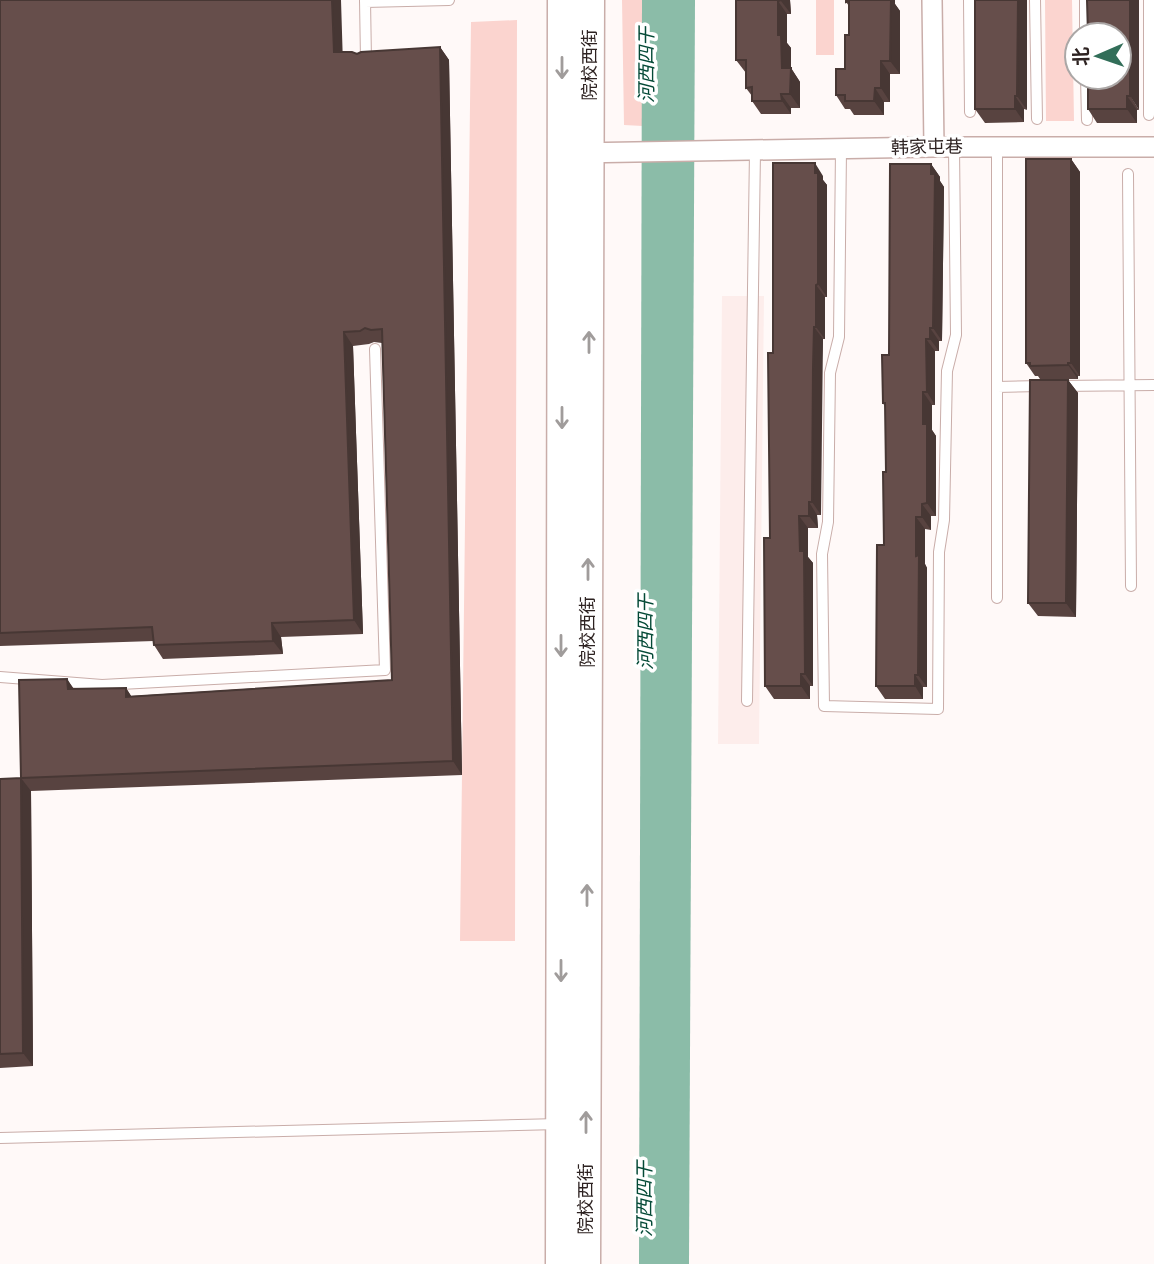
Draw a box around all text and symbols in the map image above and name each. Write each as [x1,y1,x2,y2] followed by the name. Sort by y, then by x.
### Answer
[1063,21,1133,91] north arrow
[634,25,658,103] water label: 河西四干
[578,29,601,101] street label: 院校西街
[1069,47,1093,67] text: 北
[555,56,569,79] one-way arrow
[891,134,963,159] street label: 韩家屯巷
[582,331,596,354] one-way arrow
[555,406,569,429] one-way arrow
[581,558,595,581] one-way arrow
[633,592,657,670] water label: 河西四干
[576,596,599,668] street label: 院校西街
[554,634,568,657] one-way arrow
[580,884,594,907] one-way arrow
[554,959,568,982] one-way arrow
[579,1111,593,1134] one-way arrow
[632,1159,656,1237] water label: 河西四干
[574,1163,597,1235] street label: 院校西街

